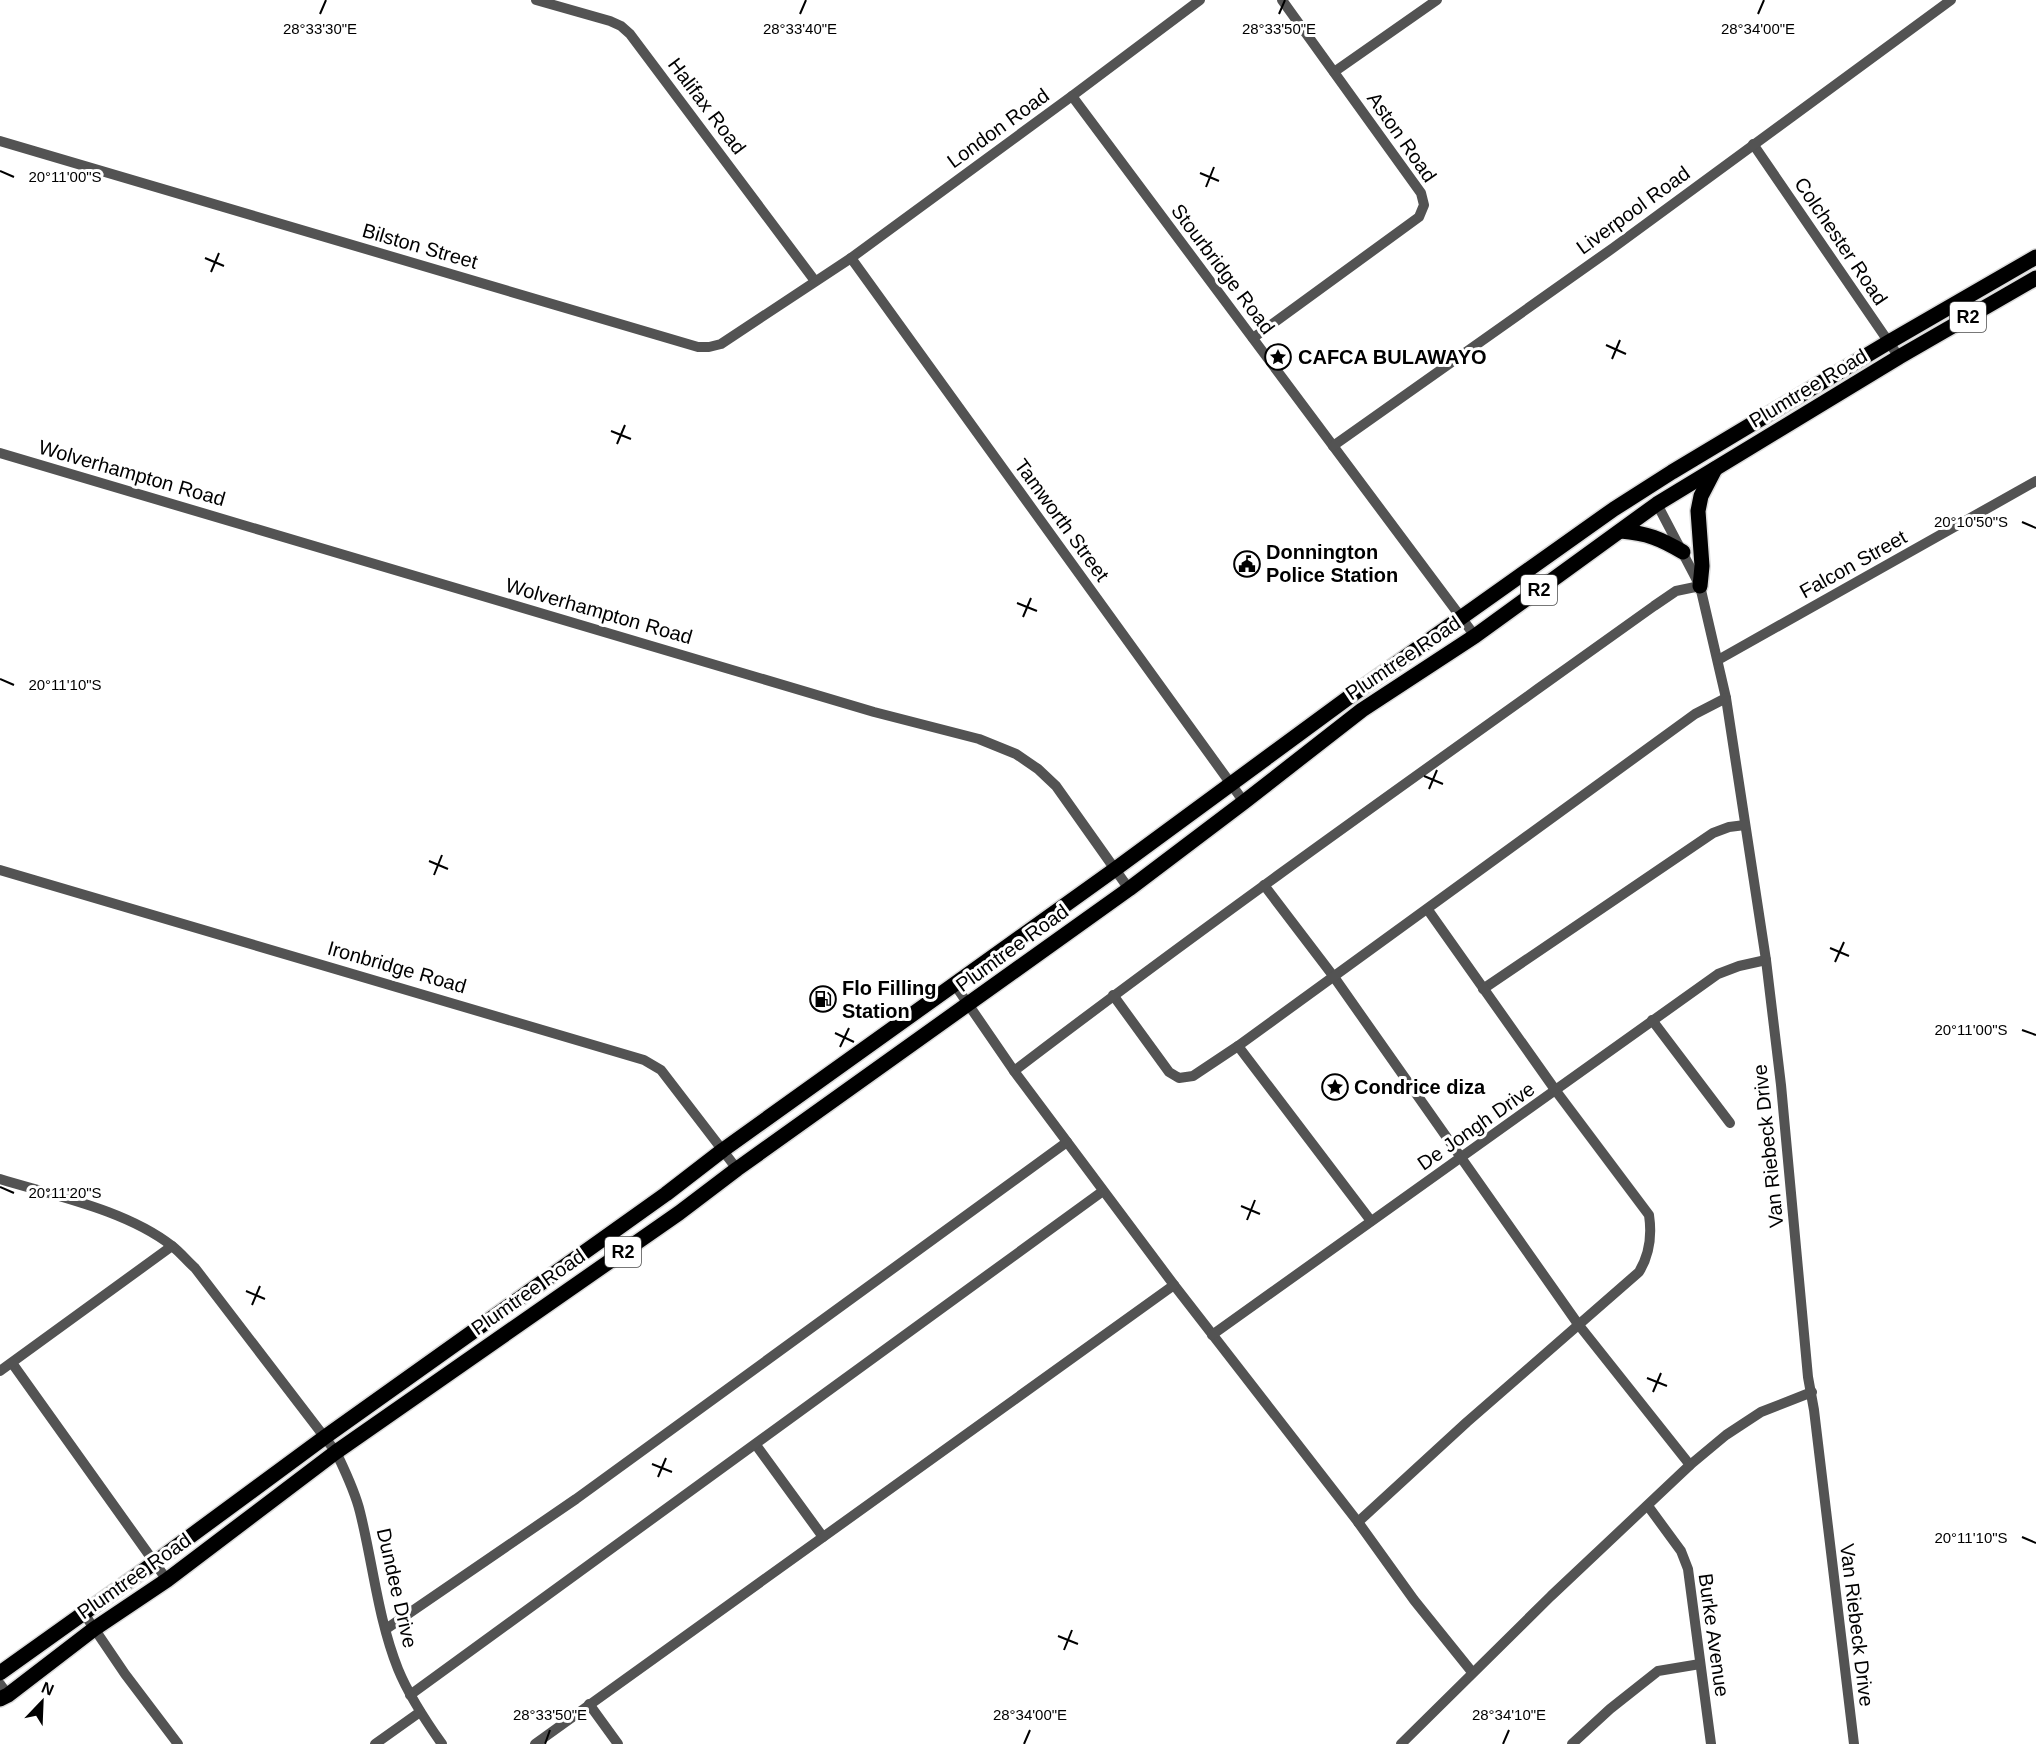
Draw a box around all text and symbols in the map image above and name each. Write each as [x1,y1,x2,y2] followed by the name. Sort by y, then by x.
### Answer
[283,20,357,37] text: 28°33'30"E
[763,20,837,37] text: 28°33'40"E
[1242,20,1316,37] text: 28°33'50"E
[1721,20,1795,37] text: 28°34'00"E
[664,54,750,158] street label: Halifax Road
[943,84,1053,172] street label: London Road
[1363,88,1441,186] street label: Aston Road
[1572,162,1694,258] street label: Liverpool Road
[28,168,102,185] text: 20°11'00"S
[1790,173,1892,309] street label: Colchester Road
[1167,200,1279,338] street label: Stourbridge Road
[360,219,481,273] street label: Bilston Street
[1950,302,1986,332] road number: R2
[1263,342,1293,372] place icon: CAFCA BULAWAYO
[1745,344,1871,432] street label: Plumtree Road
[1298,346,1487,368] place label: CAFCA BULAWAYO
[36,436,228,510] street label: Wolverhampton Road
[1010,455,1114,586] street label: Tamworth Street
[1934,513,2008,530] text: 20°10'50"S
[1796,525,1911,602] street label: Falcon Street
[1266,541,1398,586] place label: Donnington Police Station
[1232,549,1262,579] public building icon: Donnington Police Station
[503,574,695,648] street label: Wolverhampton Road
[1521,575,1557,605] road number: R2
[1342,612,1464,704] street label: Plumtree Road
[28,676,102,693] text: 20°11'10"S
[952,900,1072,996] street label: Plumtree Road
[325,937,469,997] street label: Ironbridge Road
[842,977,936,1022] place label: Flo Filling Station
[808,984,838,1014] fuel station icon: Flo Filling Station
[1934,1021,2008,1038] text: 20°11'00"S
[1748,1063,1788,1229] street label: Van Riebeck Drive
[1320,1072,1350,1102] place icon: Condrice diza
[1354,1076,1486,1098] place label: Condrice diza
[1413,1077,1539,1175] street label: De Jongh Drive
[28,1184,102,1201] text: 20°11'20"S
[605,1237,641,1267] road number: R2
[467,1245,589,1339] street label: Plumtree Road
[373,1526,421,1650] street label: Dundee Drive
[73,1529,195,1623] street label: Plumtree Road
[1934,1529,2008,1546] text: 20°11'10"S
[1836,1542,1878,1708] street label: Van Riebeck Drive
[1694,1572,1734,1698] street label: Burke Avenue
[12,1672,72,1732] north arrow
[39,1679,56,1699] text: N
[513,1706,587,1723] text: 28°33'50"E
[993,1706,1067,1723] text: 28°34'00"E
[1472,1706,1546,1723] text: 28°34'10"E

